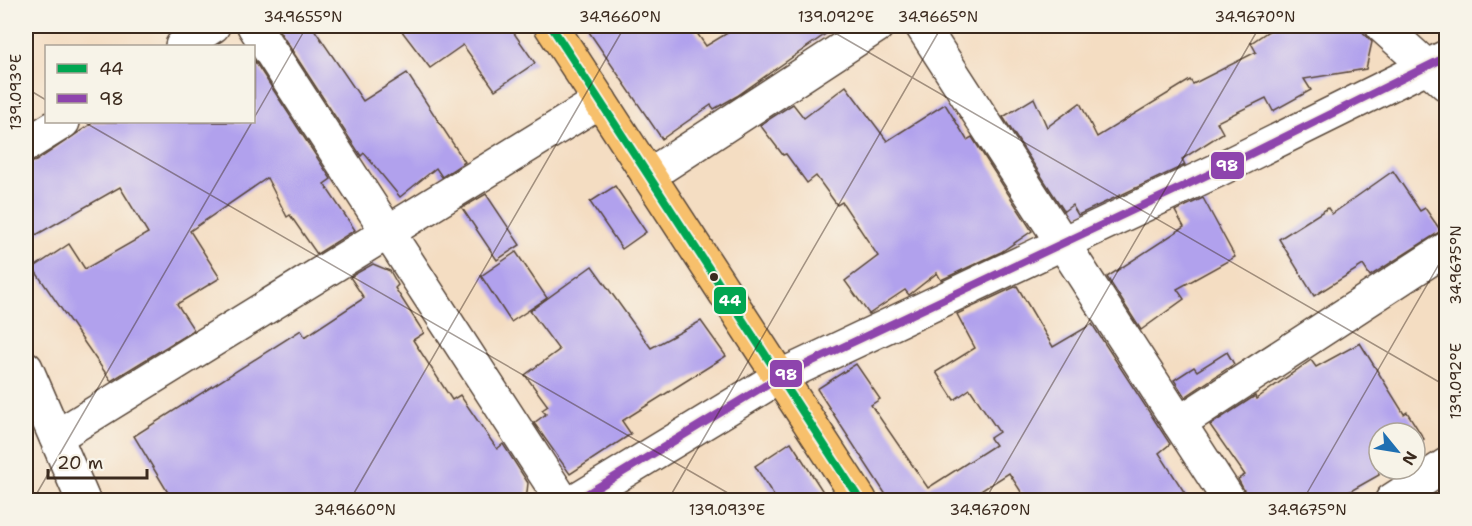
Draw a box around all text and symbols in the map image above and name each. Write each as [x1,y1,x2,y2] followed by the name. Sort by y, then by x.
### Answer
[263,7,343,27] text: 34.9655°N
[579,7,661,27] text: 34.9660°N
[798,7,874,27] text: 139.092°E
[898,7,978,27] text: 34.9665°N
[1215,7,1295,27] text: 34.9670°N
[45,45,255,123] legend
[6,54,26,130] text: 139.093°E
[99,57,124,81] text: 44
[99,87,124,111] text: 98
[1210,151,1245,180] line badge: 98
[1216,155,1238,176] text: 98
[1446,225,1466,305] text: 34.9675°N
[708,271,720,283] unlabelled marker
[713,286,747,315] line badge: 44
[719,290,741,311] text: 44
[1446,343,1466,419] text: 139.092°E
[769,359,803,388] line badge: 98
[775,364,797,385] text: 98
[1367,421,1427,481] north arrow
[48,442,147,480] scale bar
[1397,448,1422,469] text: N
[57,451,103,475] text: 20 m
[314,500,396,520] text: 34.9660°N
[689,500,765,520] text: 139.093°E
[950,500,1030,520] text: 34.9670°N
[1267,500,1347,520] text: 34.9675°N

